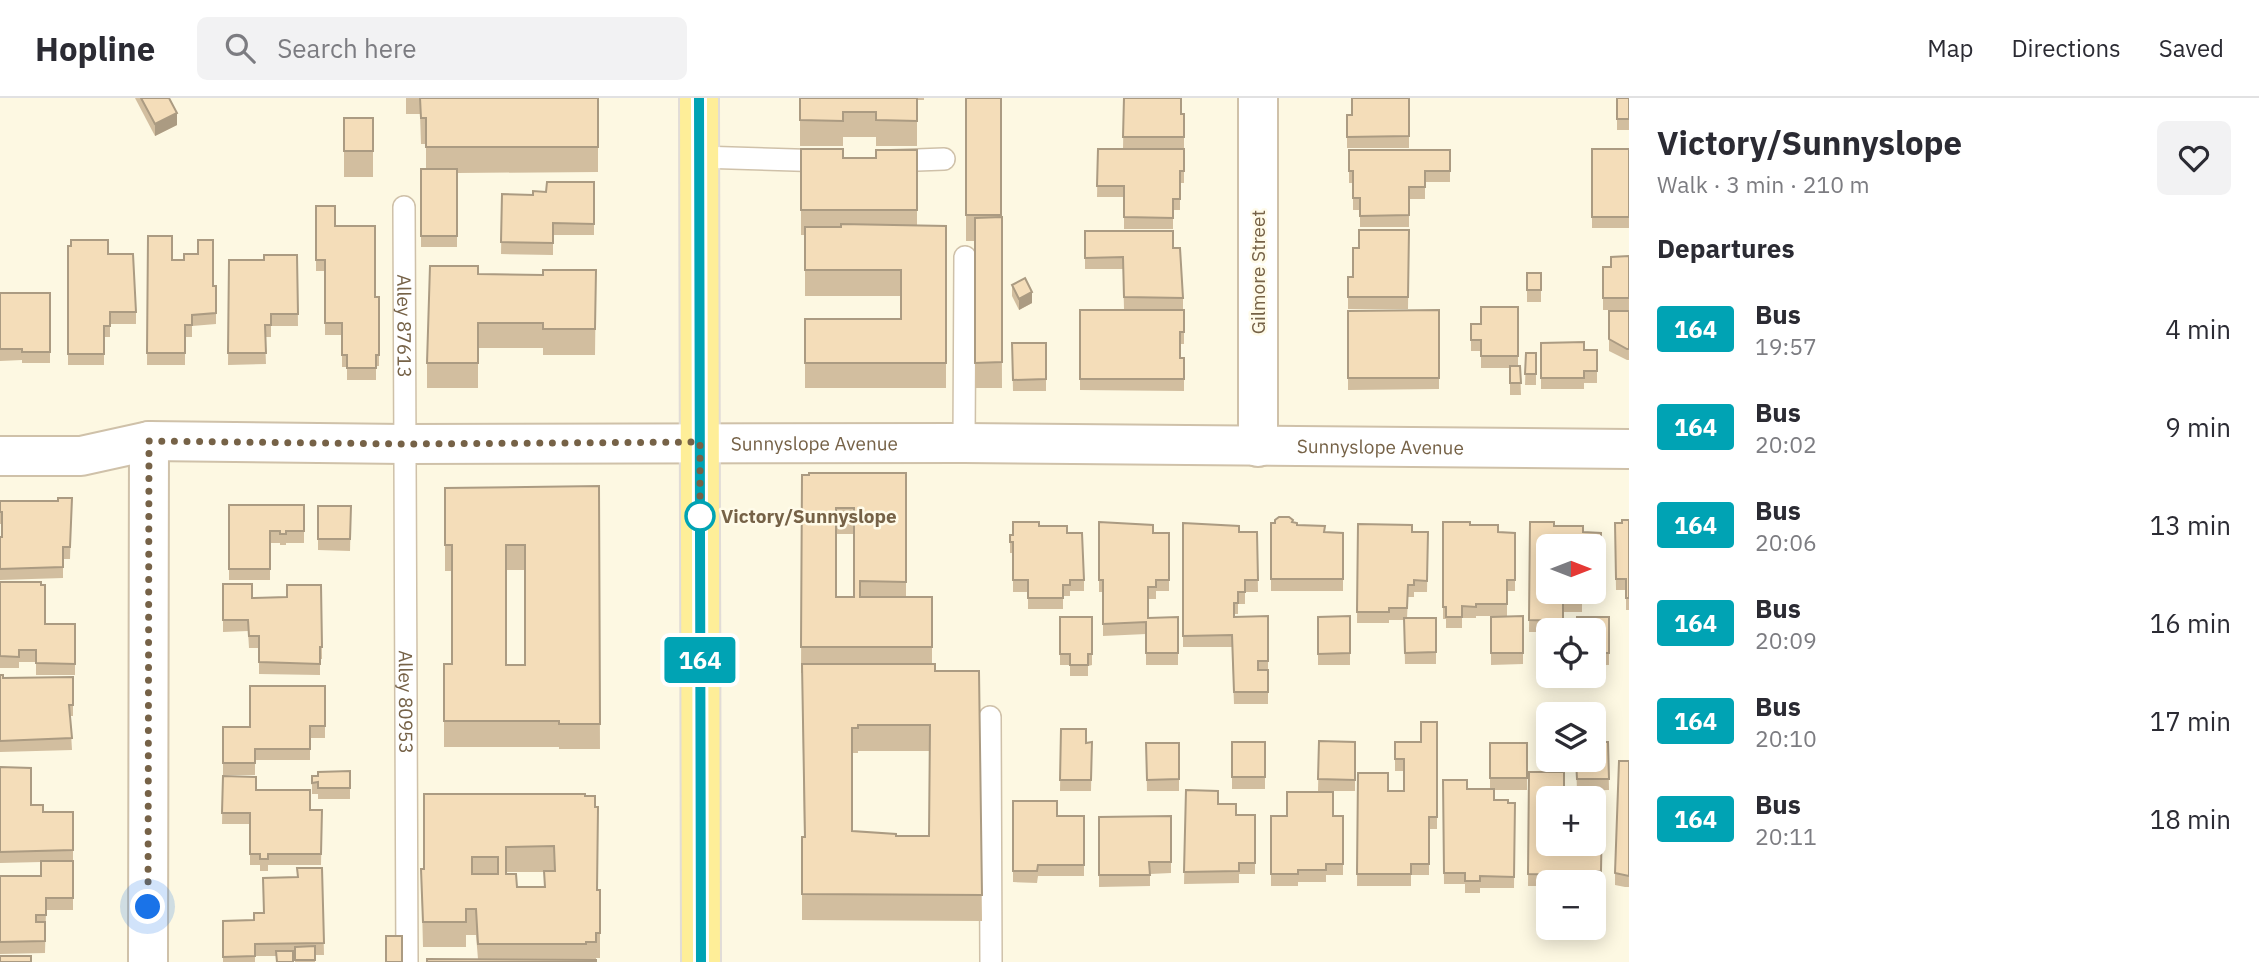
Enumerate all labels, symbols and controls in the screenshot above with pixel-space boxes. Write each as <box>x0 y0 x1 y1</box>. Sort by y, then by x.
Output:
search box <box>197 17 687 80</box>
text: Hopline <box>35 27 155 70</box>
icon: search <box>221 29 259 67</box>
text: Search here <box>277 31 417 65</box>
text: Map <box>1927 32 1973 64</box>
text: Directions <box>2011 32 2121 64</box>
text: Saved <box>2159 32 2224 64</box>
text: Victory/Sunnyslope <box>1657 121 1962 164</box>
button: heart <box>2157 121 2231 195</box>
text: Walk · 3 min · 210 m <box>1657 169 1870 199</box>
street label: Gilmore Street <box>1246 210 1270 334</box>
text: Departures <box>1657 231 1795 265</box>
street label: Alley 87613 <box>392 274 417 378</box>
text: Bus <box>1755 297 1801 331</box>
text: 4 min <box>2165 312 2231 346</box>
text: 164 <box>1674 313 1717 345</box>
text: 19:57 <box>1755 331 1817 361</box>
text: Bus <box>1755 395 1801 429</box>
text: 9 min <box>2165 410 2231 444</box>
text: 164 <box>1674 411 1717 443</box>
text: 20:02 <box>1755 429 1817 459</box>
street label: Sunnyslope Avenue <box>731 431 898 455</box>
street label: Sunnyslope Avenue <box>1297 434 1464 460</box>
text: Bus <box>1755 493 1801 527</box>
marker: Victory/Sunnyslope <box>685 501 715 531</box>
place label: Victory/Sunnyslope <box>721 504 897 528</box>
text: 13 min <box>2150 508 2231 542</box>
text: 164 <box>1674 509 1717 541</box>
text: 20:06 <box>1755 527 1817 557</box>
north arrow <box>1536 534 1606 604</box>
map controls <box>1536 534 1606 940</box>
text: Bus <box>1755 591 1801 625</box>
text: 16 min <box>2150 606 2231 640</box>
text: 164 <box>1674 607 1717 639</box>
button: locate <box>1536 618 1606 688</box>
text: 20:09 <box>1755 625 1817 655</box>
line badge: 164 <box>660 637 740 683</box>
text: 164 <box>678 644 722 676</box>
street label: Alley 80953 <box>394 650 418 754</box>
text: Bus <box>1755 689 1801 723</box>
button: layers <box>1536 702 1606 772</box>
text: 17 min <box>2150 704 2231 738</box>
text: 164 <box>1674 705 1717 737</box>
text: 20:10 <box>1755 723 1817 753</box>
button: + <box>1536 786 1606 856</box>
text: Bus <box>1755 787 1801 821</box>
text: 18 min <box>2150 802 2231 836</box>
text: 164 <box>1674 803 1717 835</box>
text: 20:11 <box>1755 821 1817 851</box>
button: − <box>1536 870 1606 940</box>
your location <box>130 889 165 924</box>

